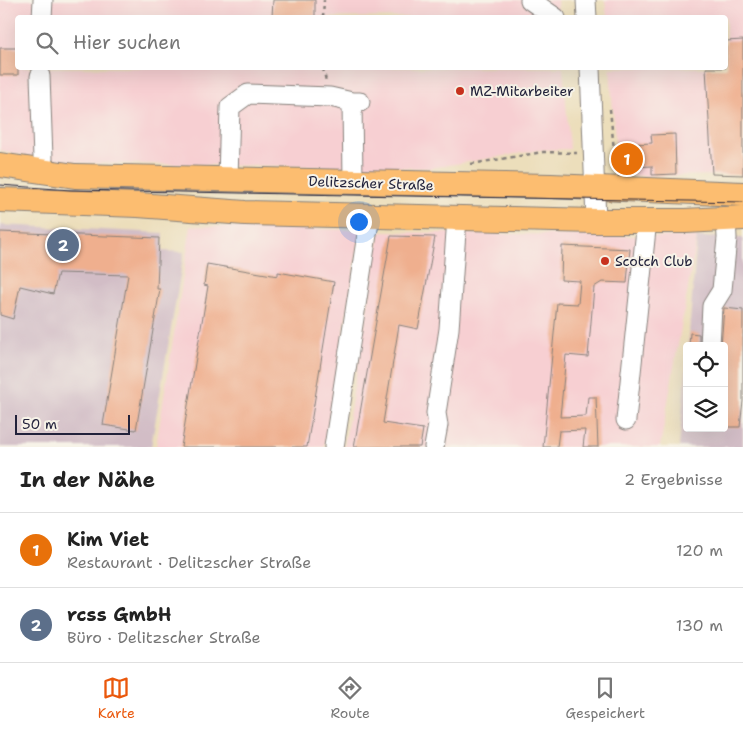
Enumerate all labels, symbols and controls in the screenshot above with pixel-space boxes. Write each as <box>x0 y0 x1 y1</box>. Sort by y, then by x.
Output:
search box <box>15 15 728 70</box>
icon: search <box>33 29 61 57</box>
text: Hier suchen <box>73 30 181 55</box>
place label: MZ-Mitarbeiter <box>470 82 574 100</box>
marker: MZ-Mitarbeiter <box>454 85 466 97</box>
pin: 1 <box>611 140 643 178</box>
street label: Delitzscher Straße <box>308 172 434 194</box>
your location <box>346 209 372 235</box>
pin: 2 <box>47 226 79 264</box>
place label: Scotch Club <box>615 252 693 270</box>
marker: Scotch Club <box>599 255 611 267</box>
map controls <box>683 342 728 432</box>
button: locate <box>683 342 728 387</box>
button: layers <box>683 387 728 432</box>
scale bar <box>15 412 130 435</box>
text: 50 m <box>22 415 57 433</box>
text: In der Nähe <box>20 466 155 494</box>
text: 2 Ergebnisse <box>624 469 723 490</box>
text: Kim Viet <box>67 527 149 552</box>
text: 1 <box>32 540 40 561</box>
text: 120 m <box>676 540 723 561</box>
text: Restaurant · Delitzscher Straße <box>67 552 311 573</box>
text: rcss GmbH <box>67 602 172 627</box>
text: 2 <box>30 615 42 636</box>
text: 130 m <box>676 615 723 636</box>
text: Büro · Delitzscher Straße <box>67 627 261 648</box>
tab: Karte <box>98 674 135 722</box>
tab: Route <box>330 674 370 722</box>
tab: Gespeichert <box>565 674 645 722</box>

